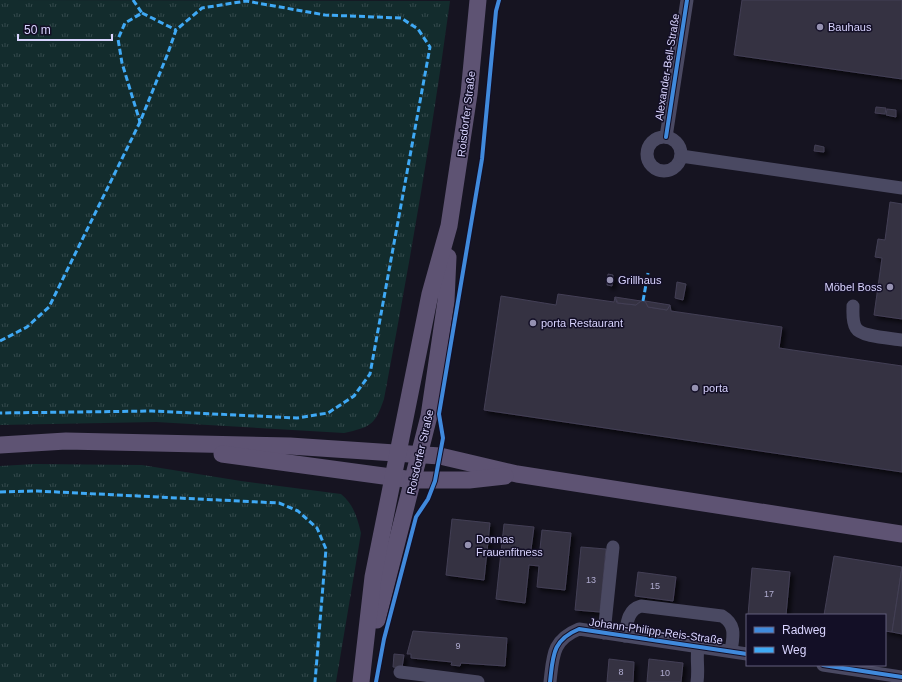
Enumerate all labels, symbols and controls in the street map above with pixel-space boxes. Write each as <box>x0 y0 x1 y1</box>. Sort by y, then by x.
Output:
street label: Alexander-Bell-Straße <box>653 13 681 121</box>
scale bar <box>18 16 112 42</box>
place label: Bauhaus <box>828 21 872 33</box>
marker: Bauhaus <box>815 22 825 32</box>
text: 50 m <box>24 23 51 37</box>
street label: Roisdorfer Straße <box>455 70 477 158</box>
place label: Grillhaus <box>618 274 662 286</box>
marker: Grillhaus <box>605 275 615 285</box>
place label: Möbel Boss <box>825 281 882 293</box>
marker: Möbel Boss <box>885 282 895 292</box>
place label: porta Restaurant <box>541 317 623 329</box>
marker: porta Restaurant <box>528 318 538 328</box>
place label: porta <box>703 382 729 394</box>
marker: porta <box>690 383 700 393</box>
street label: Roisdorfer Straße <box>404 408 436 496</box>
place label: Donnas Frauenfitness <box>476 533 543 558</box>
marker: Donnas Frauenfitness <box>463 540 473 550</box>
house number: 13 <box>586 575 596 585</box>
house number: 15 <box>650 581 660 591</box>
house number: 17 <box>764 589 774 599</box>
legend <box>746 614 886 666</box>
street label: Johann-Philipp-Reis-Straße <box>588 616 724 646</box>
text: Radweg <box>782 623 826 637</box>
house number: 9 <box>455 641 461 651</box>
text: Weg <box>782 643 806 657</box>
house number: 8 <box>618 667 624 677</box>
house number: 10 <box>660 668 670 678</box>

